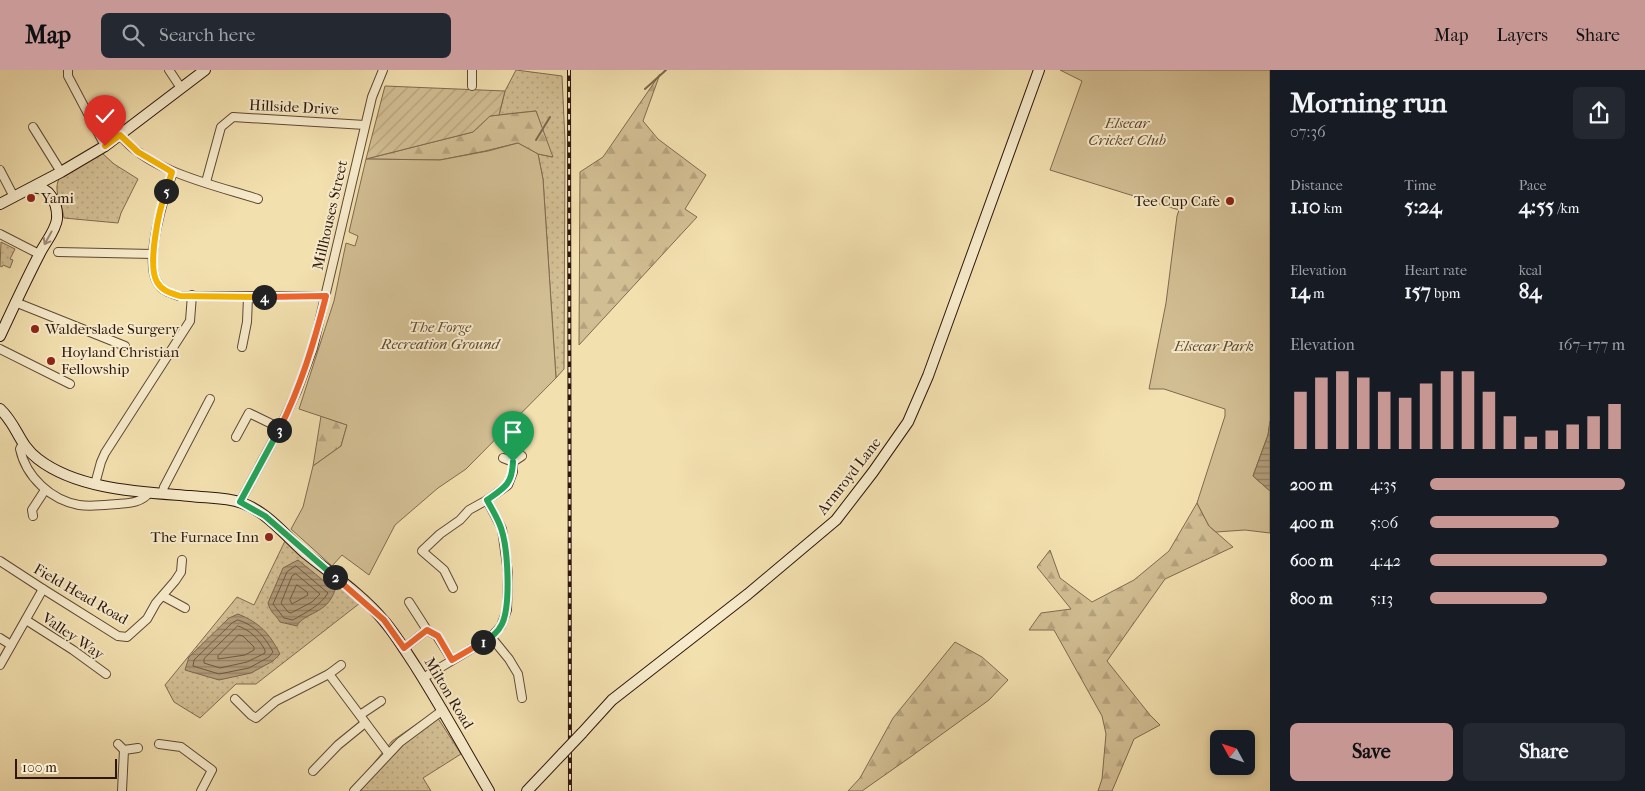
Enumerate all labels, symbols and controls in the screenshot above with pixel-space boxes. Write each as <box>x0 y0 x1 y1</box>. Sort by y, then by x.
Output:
search box <box>101 13 451 58</box>
text: Map <box>25 21 71 49</box>
icon: search <box>119 21 147 49</box>
text: Search here <box>159 24 255 46</box>
text: Map <box>1434 25 1468 46</box>
text: Layers <box>1496 25 1548 46</box>
text: Share <box>1576 25 1620 46</box>
text: Morning run <box>1290 86 1447 119</box>
button: share <box>1573 87 1625 139</box>
pin <box>84 95 126 146</box>
street label: Hillside Drive <box>249 96 340 118</box>
icon: check <box>91 102 119 130</box>
park label: Elsecar Cricket Club <box>1088 114 1166 149</box>
text: 07:36 <box>1290 122 1326 141</box>
street label: Millhouses Street <box>309 158 352 272</box>
text: Distance <box>1290 177 1343 194</box>
text: Time <box>1404 177 1436 194</box>
text: Pace <box>1519 177 1547 194</box>
pin: 5 <box>154 178 178 204</box>
text: 5 <box>163 183 170 200</box>
place label: Yami <box>40 189 74 207</box>
marker: Yami <box>25 192 37 204</box>
place label: Tee Cup Cafe <box>1134 192 1221 210</box>
text: 1.10 <box>1290 194 1321 218</box>
text: 5:24 <box>1404 194 1442 218</box>
text: 4:55 <box>1519 194 1554 218</box>
marker: Tee Cup Cafe <box>1224 195 1236 207</box>
text: km <box>1321 200 1342 217</box>
text: /km <box>1554 200 1579 217</box>
one-way arrow <box>43 230 53 245</box>
text: Elevation <box>1290 262 1347 279</box>
text: Heart rate <box>1404 262 1467 279</box>
text: kcal <box>1519 262 1542 279</box>
text: 14 <box>1290 279 1310 303</box>
text: 157 <box>1404 279 1431 303</box>
text: 84 <box>1519 279 1542 303</box>
pin: 4 <box>252 284 276 310</box>
text: m <box>1310 285 1325 302</box>
text: bpm <box>1431 285 1460 302</box>
text: 4 <box>260 289 269 306</box>
park label: The Forge Recreation Ground <box>380 318 502 353</box>
place label: Walderslade Surgery <box>44 320 180 338</box>
marker: Walderslade Surgery <box>29 323 41 335</box>
text: Elevation <box>1290 335 1355 354</box>
text: 167–177 m <box>1558 335 1625 354</box>
park label: Elsecar Park <box>1173 337 1254 355</box>
place label: Hoyland Christian Fellowship <box>61 343 179 378</box>
marker: Hoyland Christian Fellowship <box>45 355 57 367</box>
pin <box>492 411 534 462</box>
pin: 3 <box>266 418 292 442</box>
icon: arrive <box>499 418 527 446</box>
text: 3 <box>277 422 282 439</box>
street label: Armroyd Lane <box>813 433 885 519</box>
text: 200 m <box>1290 475 1333 494</box>
text: 4:35 <box>1370 475 1397 494</box>
text: 400 m <box>1290 513 1334 532</box>
text: 5:06 <box>1370 513 1398 532</box>
place label: The Furnace Inn <box>151 528 259 546</box>
marker: The Furnace Inn <box>263 531 275 543</box>
text: 600 m <box>1290 551 1333 570</box>
text: 4:42 <box>1370 551 1401 570</box>
street label: Field Head Road <box>31 560 132 629</box>
pin: 2 <box>322 564 348 590</box>
text: 2 <box>332 569 339 586</box>
text: 800 m <box>1290 589 1332 608</box>
text: 5:13 <box>1370 589 1393 608</box>
street label: Valley Way <box>38 608 108 664</box>
pin: 1 <box>470 630 496 654</box>
text: 1 <box>481 634 486 651</box>
street label: Milton Road <box>421 654 478 733</box>
button: Save <box>1290 723 1453 781</box>
button: Share <box>1463 723 1625 781</box>
north arrow <box>1210 730 1255 775</box>
map controls <box>1210 730 1255 775</box>
scale bar <box>15 756 118 779</box>
text: 100 m <box>22 759 57 776</box>

